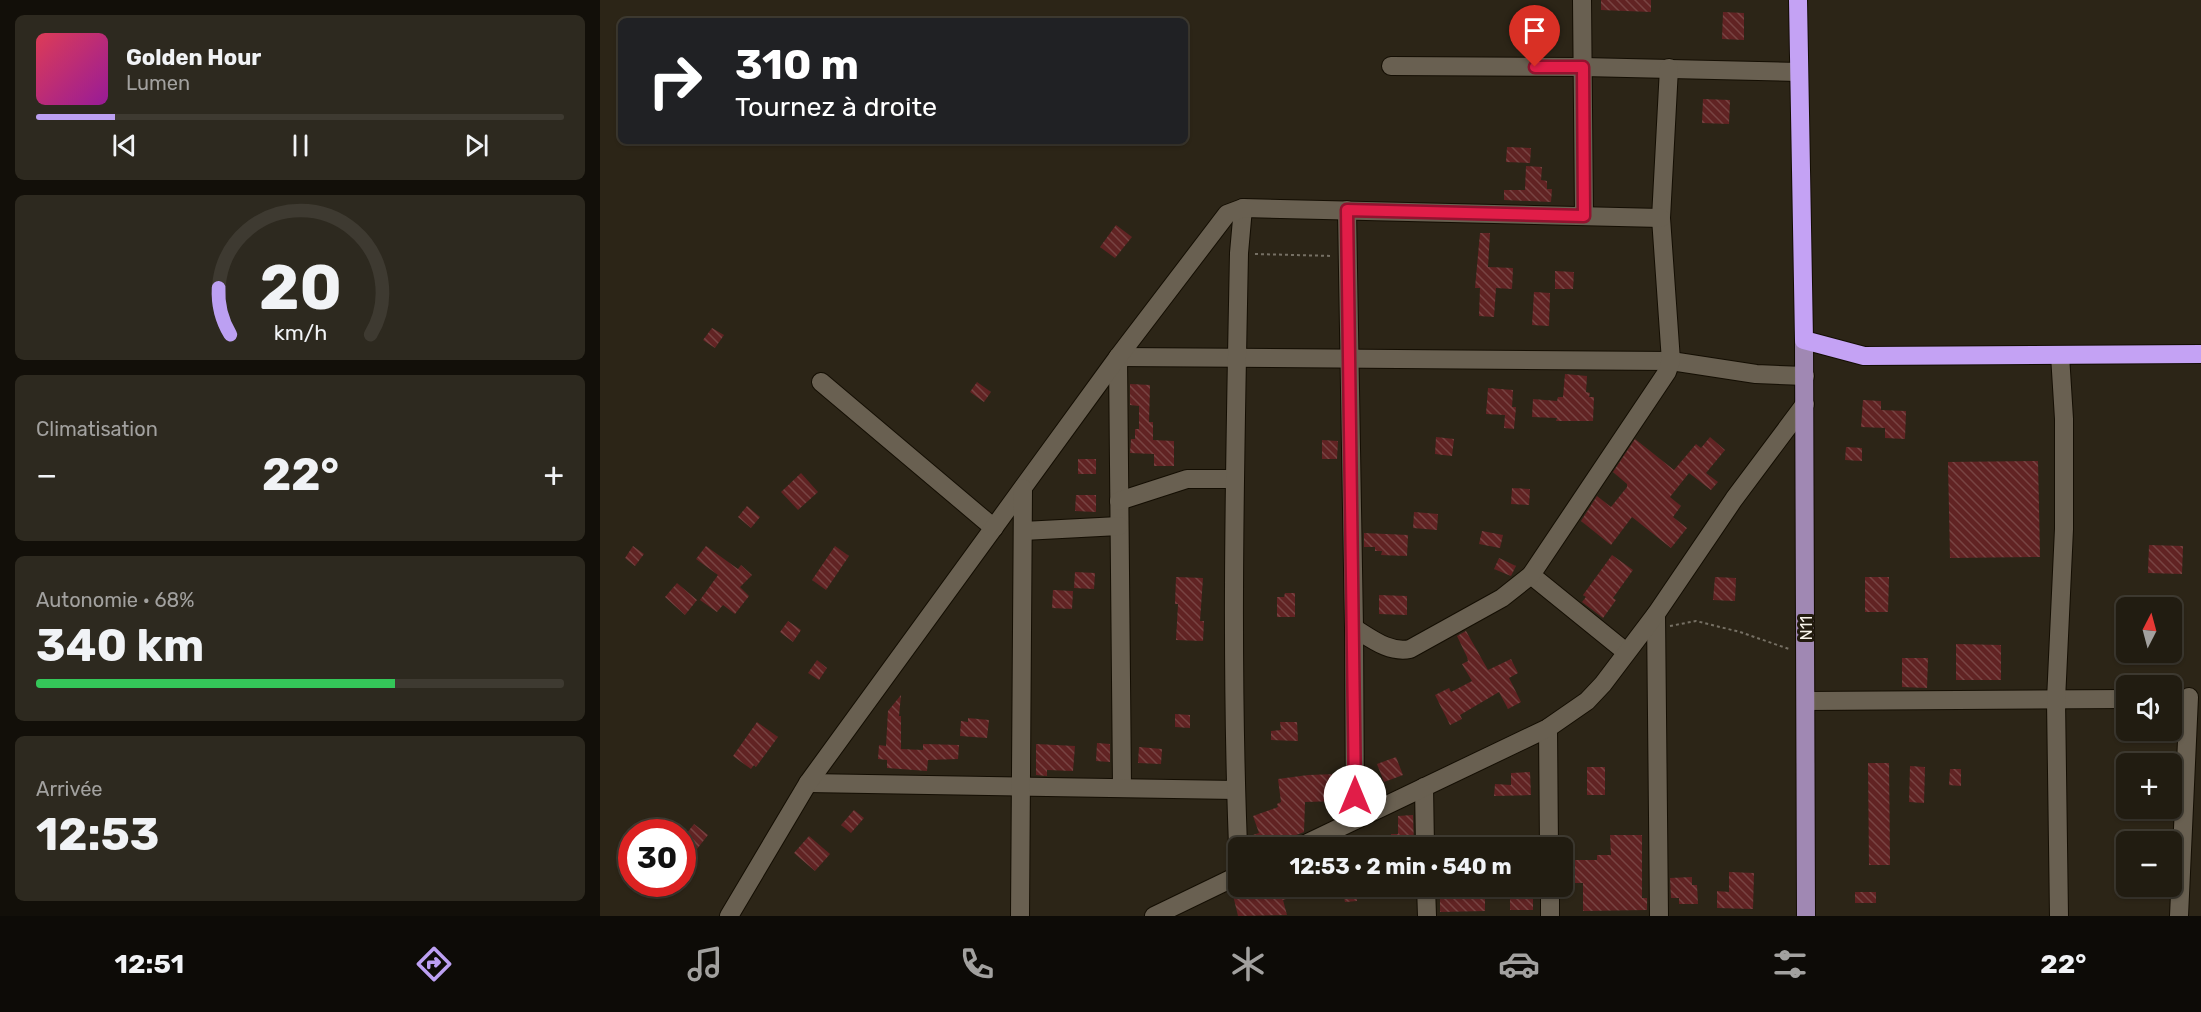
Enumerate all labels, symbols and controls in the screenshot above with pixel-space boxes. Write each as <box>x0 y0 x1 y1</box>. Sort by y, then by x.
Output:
pin <box>1509 5 1560 67</box>
icon: arrive <box>1518 14 1551 47</box>
text: 310 m <box>735 40 859 90</box>
icon: right <box>636 42 714 120</box>
text: Golden Hour <box>126 44 261 71</box>
text: Lumen <box>126 71 190 95</box>
text: Tournez à droite <box>735 91 937 123</box>
icon: previous <box>108 129 141 162</box>
icon: pause <box>284 129 317 162</box>
icon: next <box>460 129 493 162</box>
text: 20 <box>259 251 341 325</box>
text: km/h <box>273 320 327 345</box>
text: Climatisation <box>36 417 158 441</box>
text: 22° <box>262 448 339 501</box>
text: − <box>36 455 57 494</box>
text: + <box>543 455 564 494</box>
text: Autonomie · 68% <box>36 588 194 612</box>
north arrow <box>2116 597 2182 663</box>
map controls <box>2116 597 2182 897</box>
street label: N11 <box>1797 616 1816 640</box>
text: 340 km <box>36 619 204 672</box>
button: sound <box>2116 675 2182 741</box>
button: + <box>2116 753 2182 819</box>
position arrow <box>1323 764 1387 828</box>
text: Arrivée <box>36 777 103 801</box>
text: 12:53 <box>36 808 159 861</box>
speed limit sign: 30 <box>618 819 696 897</box>
button: − <box>2116 831 2182 897</box>
text: 12:53 · 2 min · 540 m <box>1289 853 1512 880</box>
icon: directions <box>413 943 455 985</box>
icon: music <box>684 943 726 985</box>
icon: phone <box>956 943 998 985</box>
icon: climate <box>1227 943 1269 985</box>
icon: car <box>1498 943 1540 985</box>
icon: filters <box>1769 943 1811 985</box>
text: 12:51 <box>115 948 184 980</box>
text: 22° <box>2040 948 2086 980</box>

